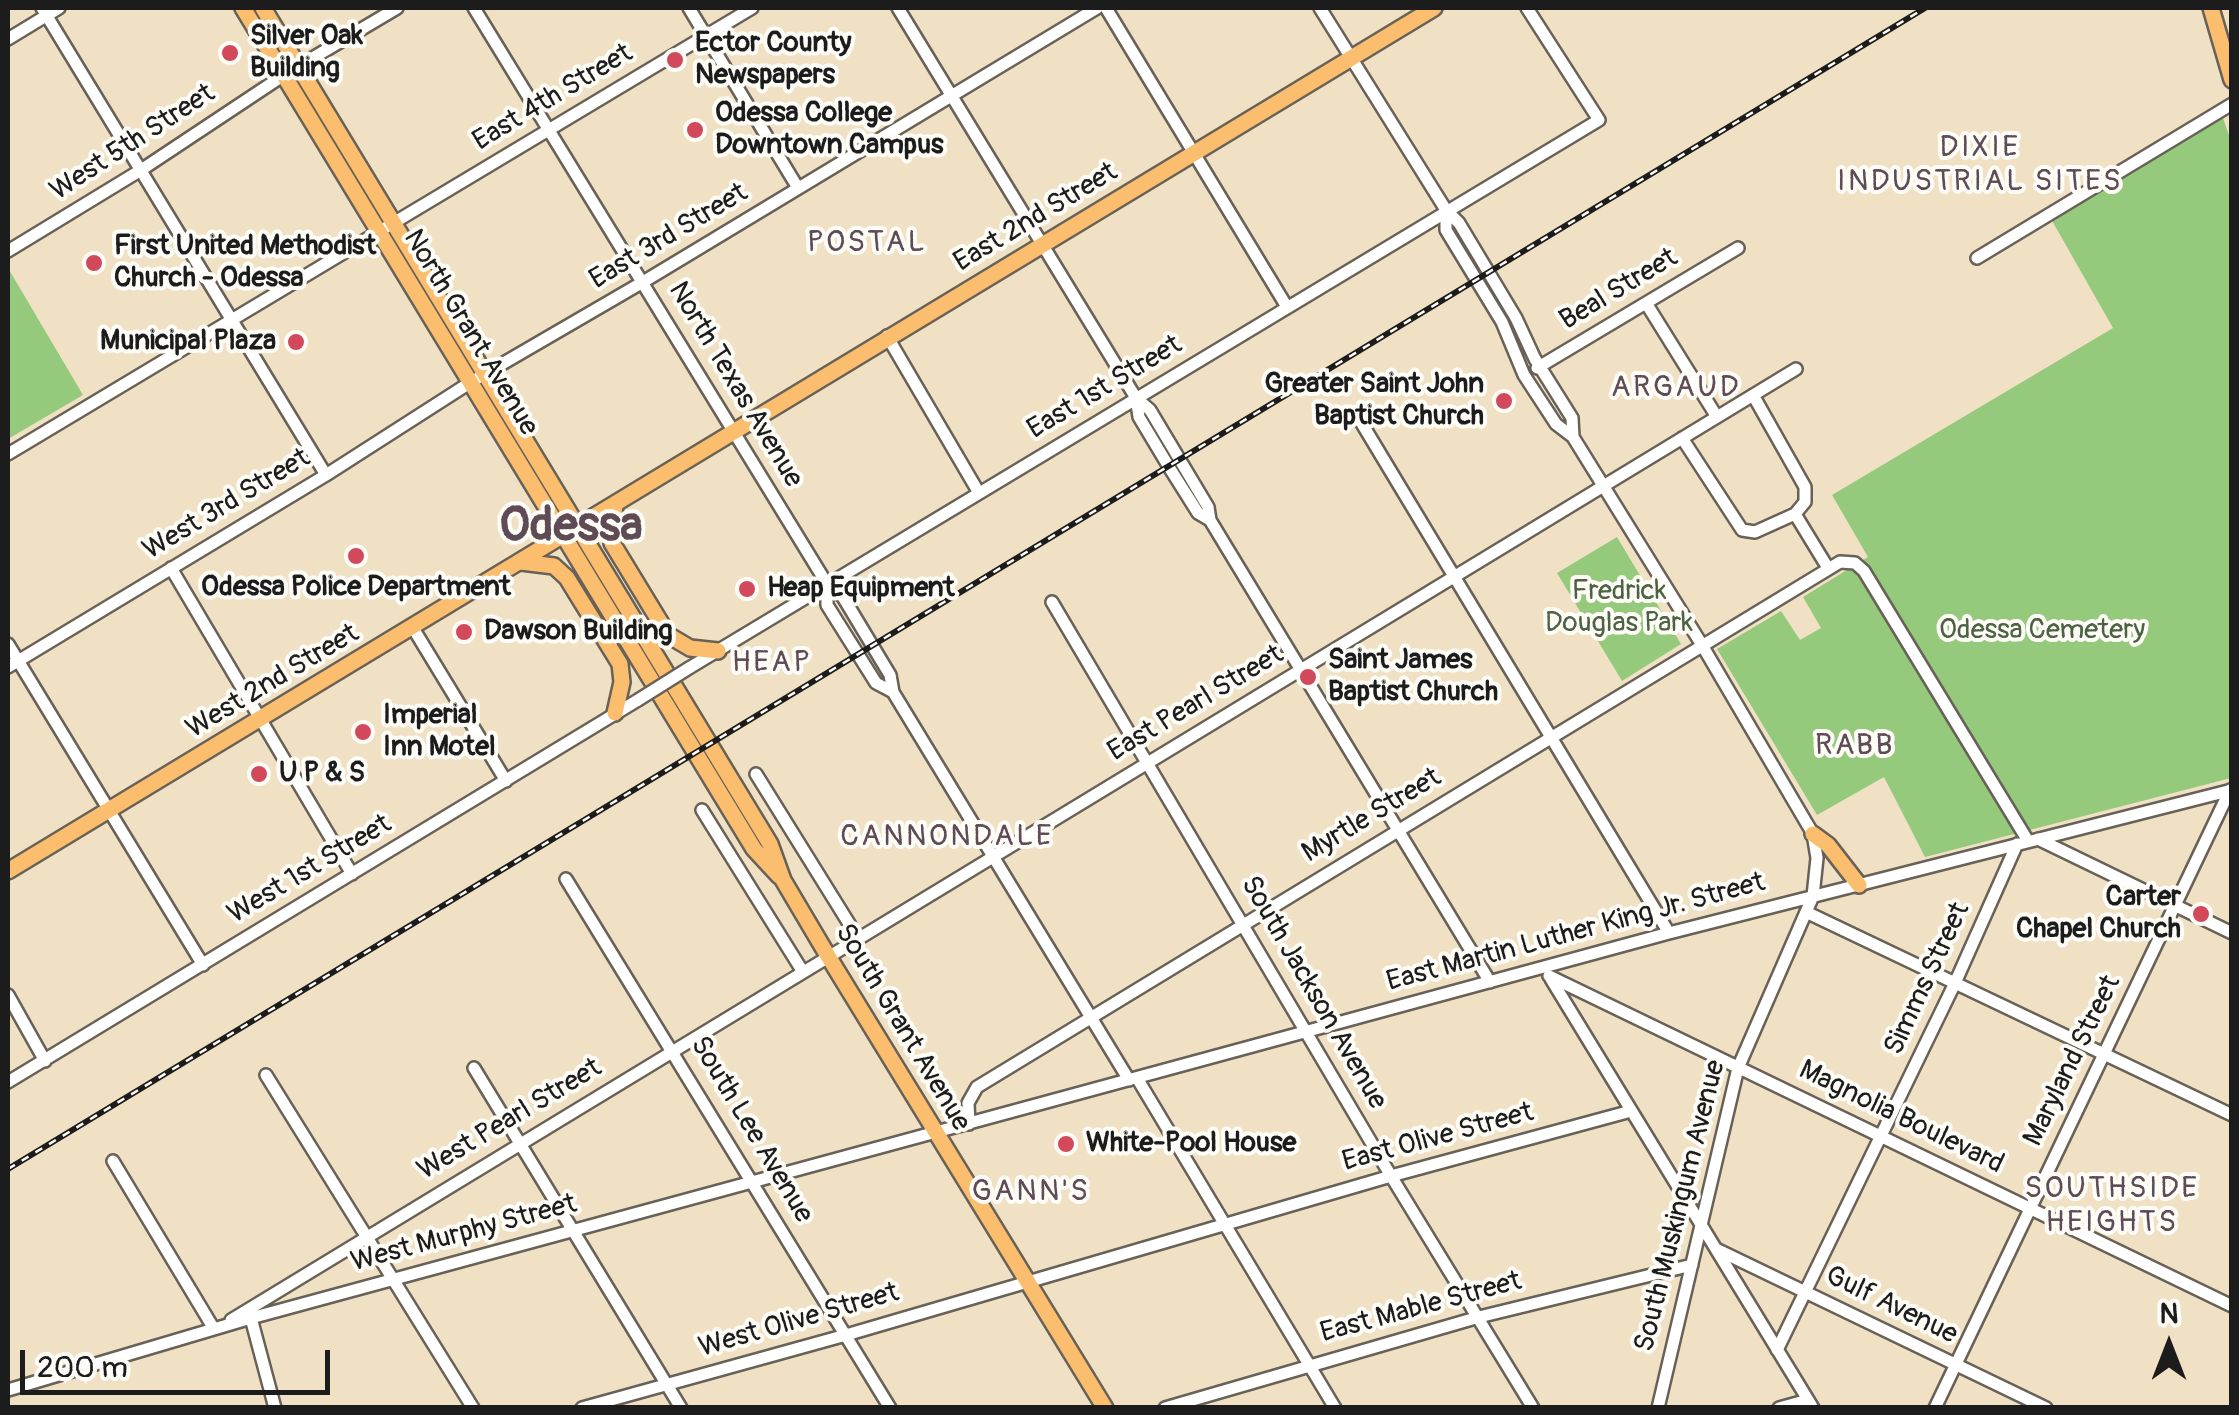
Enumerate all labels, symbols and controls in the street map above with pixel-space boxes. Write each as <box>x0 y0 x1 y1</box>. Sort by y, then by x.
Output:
place label: Silver Oak Building <box>250 20 363 86</box>
place label: Ector County Newspapers <box>695 27 851 93</box>
street label: East 4th Street <box>467 37 639 159</box>
marker: Silver Oak Building <box>219 42 241 64</box>
marker: Ector County Newspapers <box>664 49 686 71</box>
street label: West 5th Street <box>45 77 221 209</box>
place label: Odessa College Downtown Campus <box>715 97 944 163</box>
marker: Odessa College Downtown Campus <box>684 119 706 141</box>
district label: DIXIE INDUSTRIAL SITES <box>1837 130 2123 200</box>
street label: East 2nd Street <box>948 156 1124 280</box>
street label: East 3rd Street <box>584 177 754 297</box>
street label: North Grant Avenue <box>395 224 545 442</box>
district label: POSTAL <box>807 225 927 261</box>
place label: First United Methodist Church - Odessa <box>114 230 376 296</box>
street label: Beal Street <box>1554 242 1684 338</box>
marker: First United Methodist Church - Odessa <box>83 252 105 274</box>
street label: North Texas Avenue <box>660 276 810 494</box>
place label: Municipal Plaza <box>100 325 276 359</box>
street label: East 1st Street <box>1022 329 1188 447</box>
marker: Municipal Plaza <box>285 331 307 353</box>
place label: Greater Saint John Baptist Church <box>1264 368 1484 434</box>
district label: ARGAUD <box>1611 370 1741 406</box>
marker: Greater Saint John Baptist Church <box>1493 390 1515 412</box>
street label: West 3rd Street <box>138 442 316 568</box>
district label: Odessa <box>499 499 643 557</box>
marker: Odessa Police Department <box>345 545 367 567</box>
place label: Odessa Police Department <box>201 571 511 605</box>
place label: Heap Equipment <box>767 572 955 606</box>
park label: Fredrick Douglas Park <box>1545 575 1693 641</box>
marker: Heap Equipment <box>736 578 758 600</box>
park label: Odessa Cemetery <box>1939 614 2145 648</box>
place label: Dawson Building <box>484 615 673 649</box>
street label: West 2nd Street <box>181 617 365 747</box>
marker: Dawson Building <box>453 621 475 643</box>
street label: East Pearl Street <box>1102 639 1290 769</box>
place label: Saint James Baptist Church <box>1328 644 1498 710</box>
district label: HEAP <box>732 645 812 681</box>
marker: Saint James Baptist Church <box>1297 666 1319 688</box>
place label: Imperial Inn Motel <box>383 699 496 765</box>
marker: Imperial Inn Motel <box>352 721 374 743</box>
district label: RABB <box>1815 728 1895 764</box>
place label: U P & S <box>279 757 365 791</box>
street label: Myrtle Street <box>1297 761 1447 871</box>
marker: U P & S <box>248 763 270 785</box>
street label: West 1st Street <box>222 808 398 932</box>
district label: CANNONDALE <box>840 819 1054 855</box>
street label: East Martin Luther King Jr. Street <box>1383 866 1769 1000</box>
street label: South Jackson Avenue <box>1233 870 1393 1116</box>
place label: Carter Chapel Church <box>2016 881 2181 947</box>
street label: Simms Street <box>1878 897 1978 1061</box>
marker: Carter Chapel Church <box>2190 903 2212 925</box>
street label: South Grant Avenue <box>827 918 977 1138</box>
street label: Maryland Street <box>2017 970 2129 1152</box>
street label: South Lee Avenue <box>682 1031 820 1229</box>
street label: West Pearl Street <box>412 1052 608 1188</box>
street label: Magnolia Boulevard <box>1793 1054 2009 1182</box>
street label: South Muskingum Avenue <box>1628 1057 1734 1355</box>
street label: East Olive Street <box>1339 1096 1537 1180</box>
place label: White-Pool House <box>1086 1127 1296 1161</box>
marker: White-Pool House <box>1055 1133 1077 1155</box>
district label: SOUTHSIDE HEIGHTS <box>2025 1171 2199 1242</box>
district label: GANN'S <box>972 1174 1090 1210</box>
street label: West Murphy Street <box>348 1188 580 1280</box>
street label: Gulf Avenue <box>1819 1260 1963 1352</box>
street label: East Mable Street <box>1317 1265 1525 1351</box>
street label: West Olive Street <box>695 1276 903 1366</box>
north arrow <box>2119 1295 2219 1395</box>
text: N <box>2160 1297 2178 1332</box>
scale bar <box>25 1330 335 1392</box>
text: 200 m <box>37 1349 128 1386</box>

